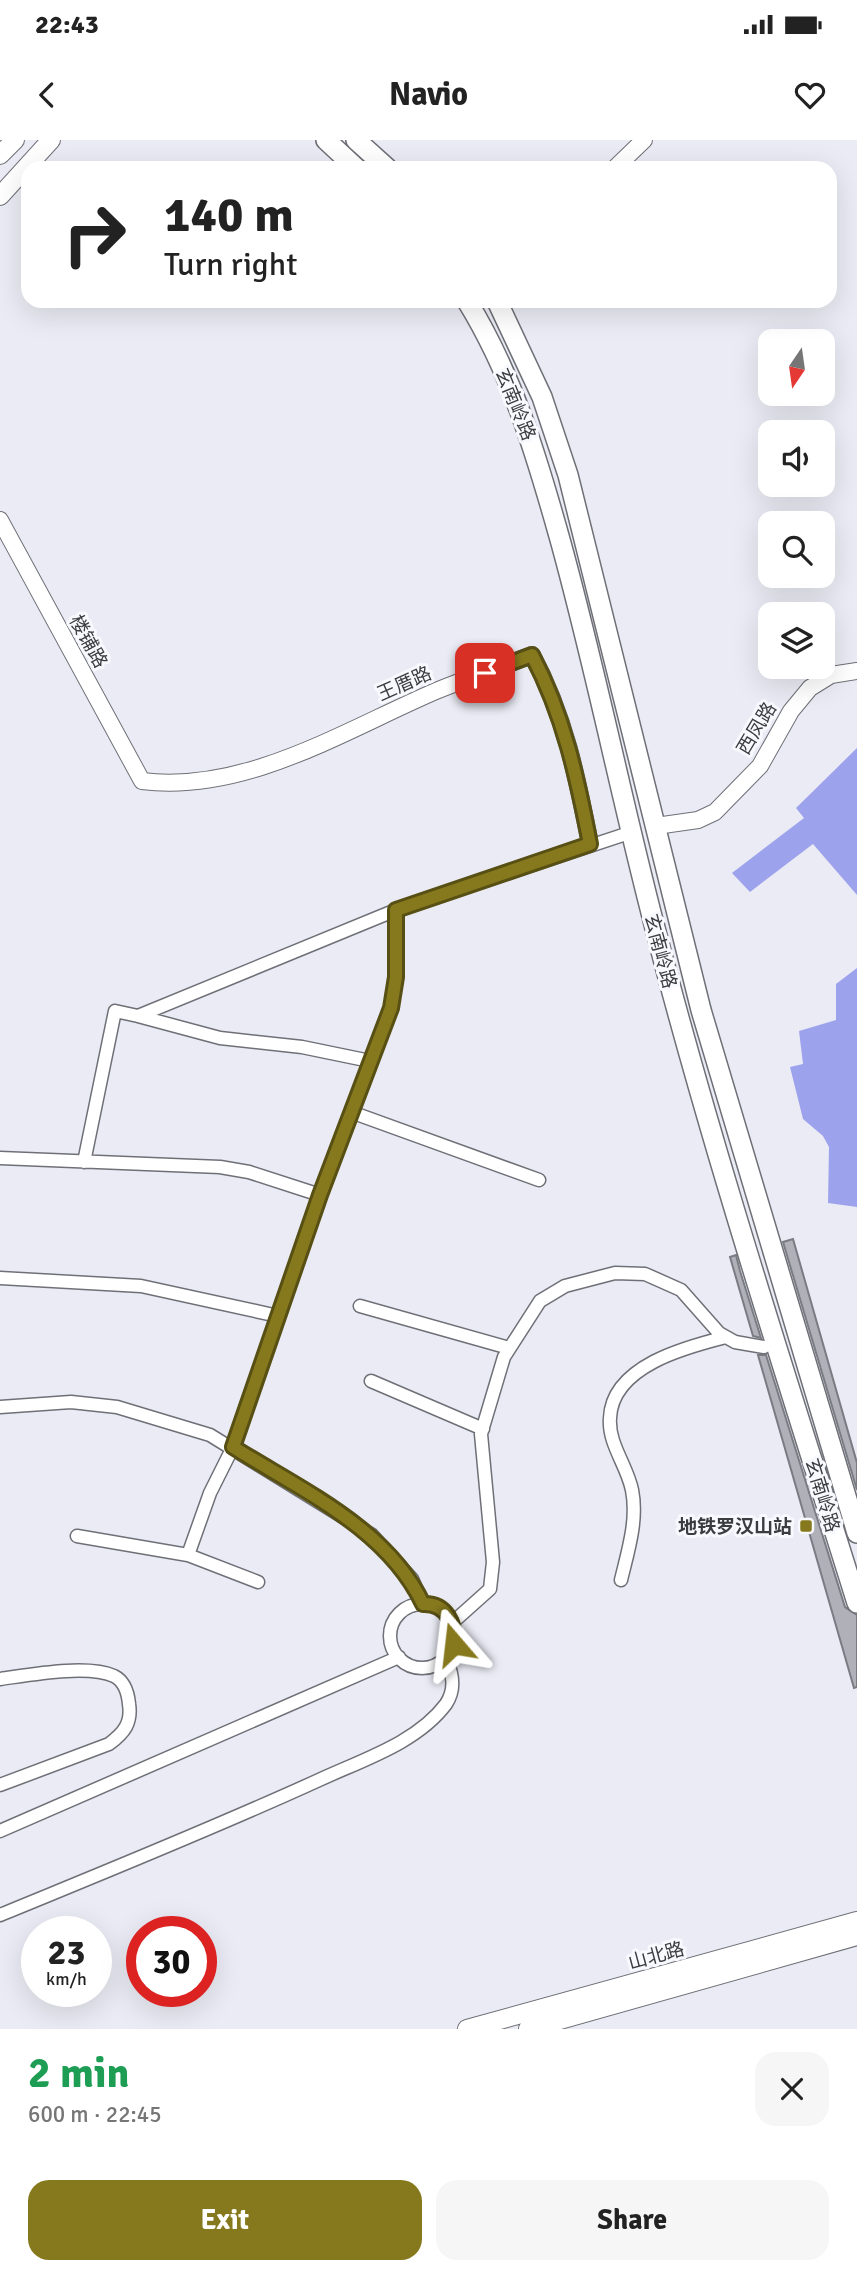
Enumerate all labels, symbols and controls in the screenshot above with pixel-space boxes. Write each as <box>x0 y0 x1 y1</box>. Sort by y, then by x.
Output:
text: 22:43 <box>35 9 99 41</box>
text: Navio <box>389 75 468 114</box>
icon: back <box>28 76 66 114</box>
icon: heart <box>791 76 829 114</box>
text: 140 m <box>164 185 294 245</box>
icon: right <box>49 189 140 280</box>
text: Turn right <box>164 245 297 284</box>
north arrow <box>758 329 835 406</box>
map controls <box>758 329 835 679</box>
street label: 玄南岭路 <box>490 365 540 444</box>
button: sound <box>758 420 835 497</box>
button: search <box>758 511 835 588</box>
button: layers <box>758 602 835 679</box>
street label: 楼铺路 <box>64 611 112 672</box>
pin <box>455 643 515 703</box>
icon: arrive <box>466 654 504 692</box>
street label: 王厝路 <box>373 661 435 706</box>
street label: 西凤路 <box>732 698 782 759</box>
street label: 玄南岭路 <box>639 911 681 991</box>
street label: 玄南岭路 <box>799 1455 845 1535</box>
place label: 地铁罗汉山站 <box>678 1515 792 1539</box>
marker: 地铁罗汉山站 <box>798 1518 814 1534</box>
position arrow <box>417 1607 491 1681</box>
speed limit sign: 30 <box>126 1916 217 2007</box>
text: 23 <box>48 1931 85 1974</box>
street label: 山北路 <box>626 1937 687 1975</box>
text: km/h <box>46 1968 87 1990</box>
text: 2 min <box>28 2048 129 2099</box>
button: close <box>755 2052 829 2126</box>
text: 600 m · 22:45 <box>28 2100 162 2129</box>
button: Exit <box>28 2180 422 2260</box>
button: Share <box>436 2180 829 2260</box>

